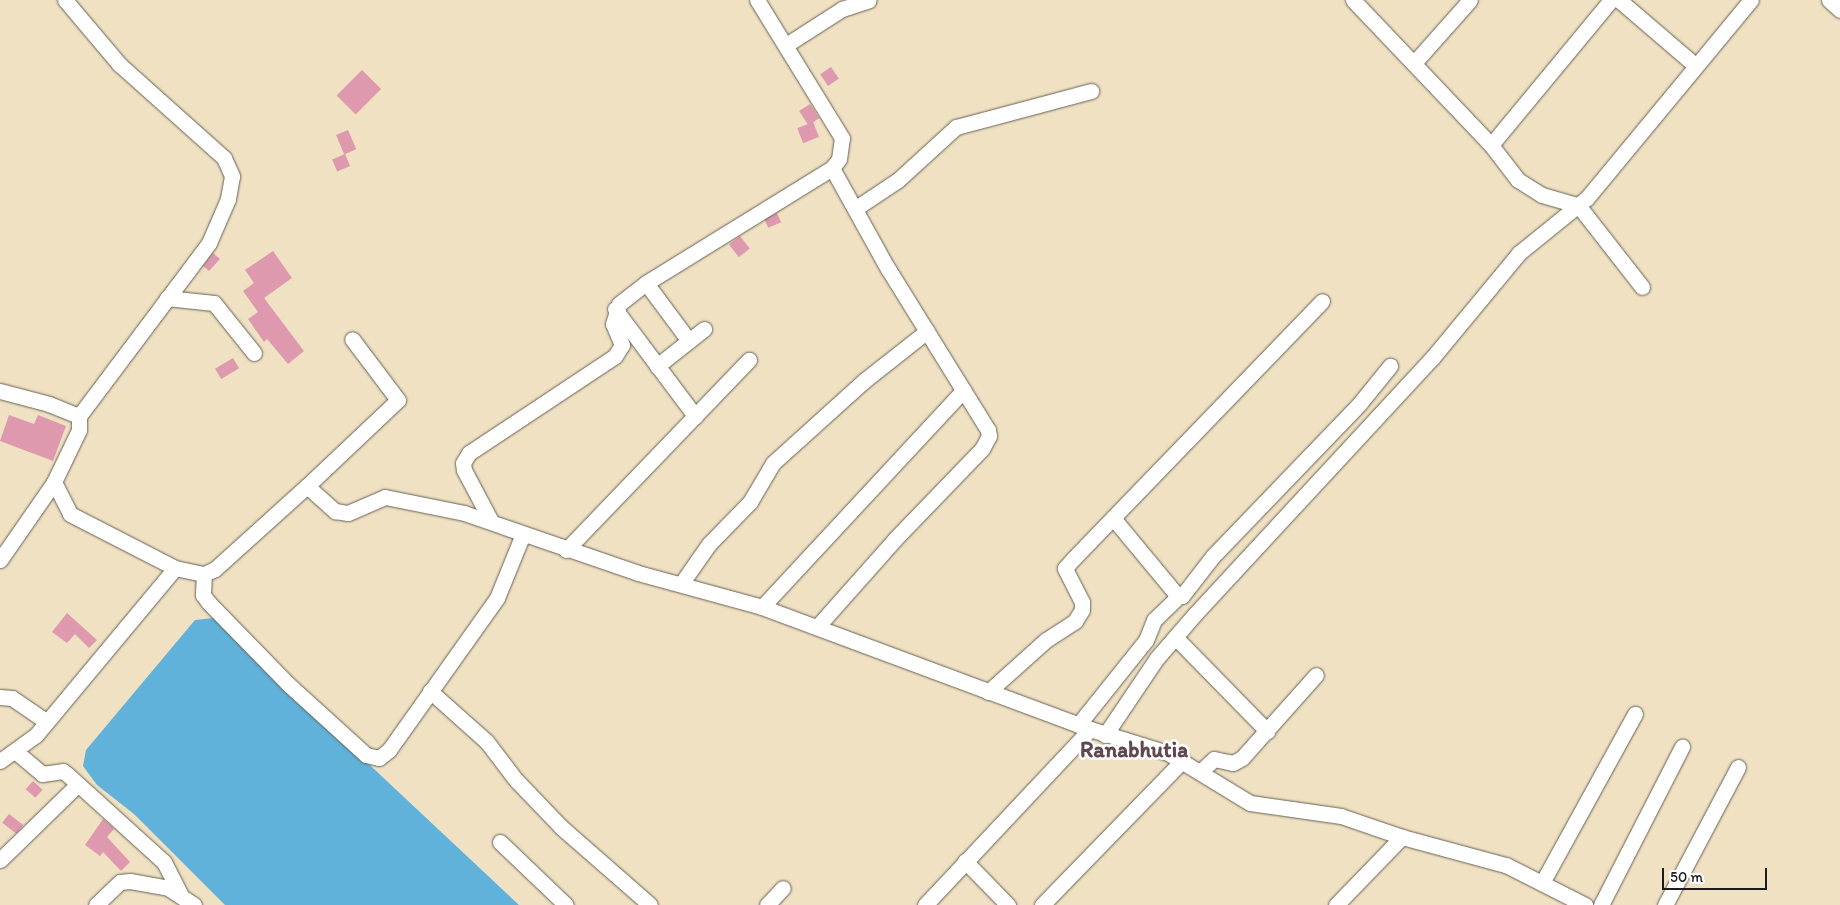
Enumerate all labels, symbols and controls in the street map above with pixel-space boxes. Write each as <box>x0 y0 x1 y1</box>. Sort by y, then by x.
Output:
district label: Ranabhutia <box>1080 737 1188 763</box>
scale bar <box>1665 858 1770 890</box>
text: 50 m <box>1670 868 1703 886</box>

